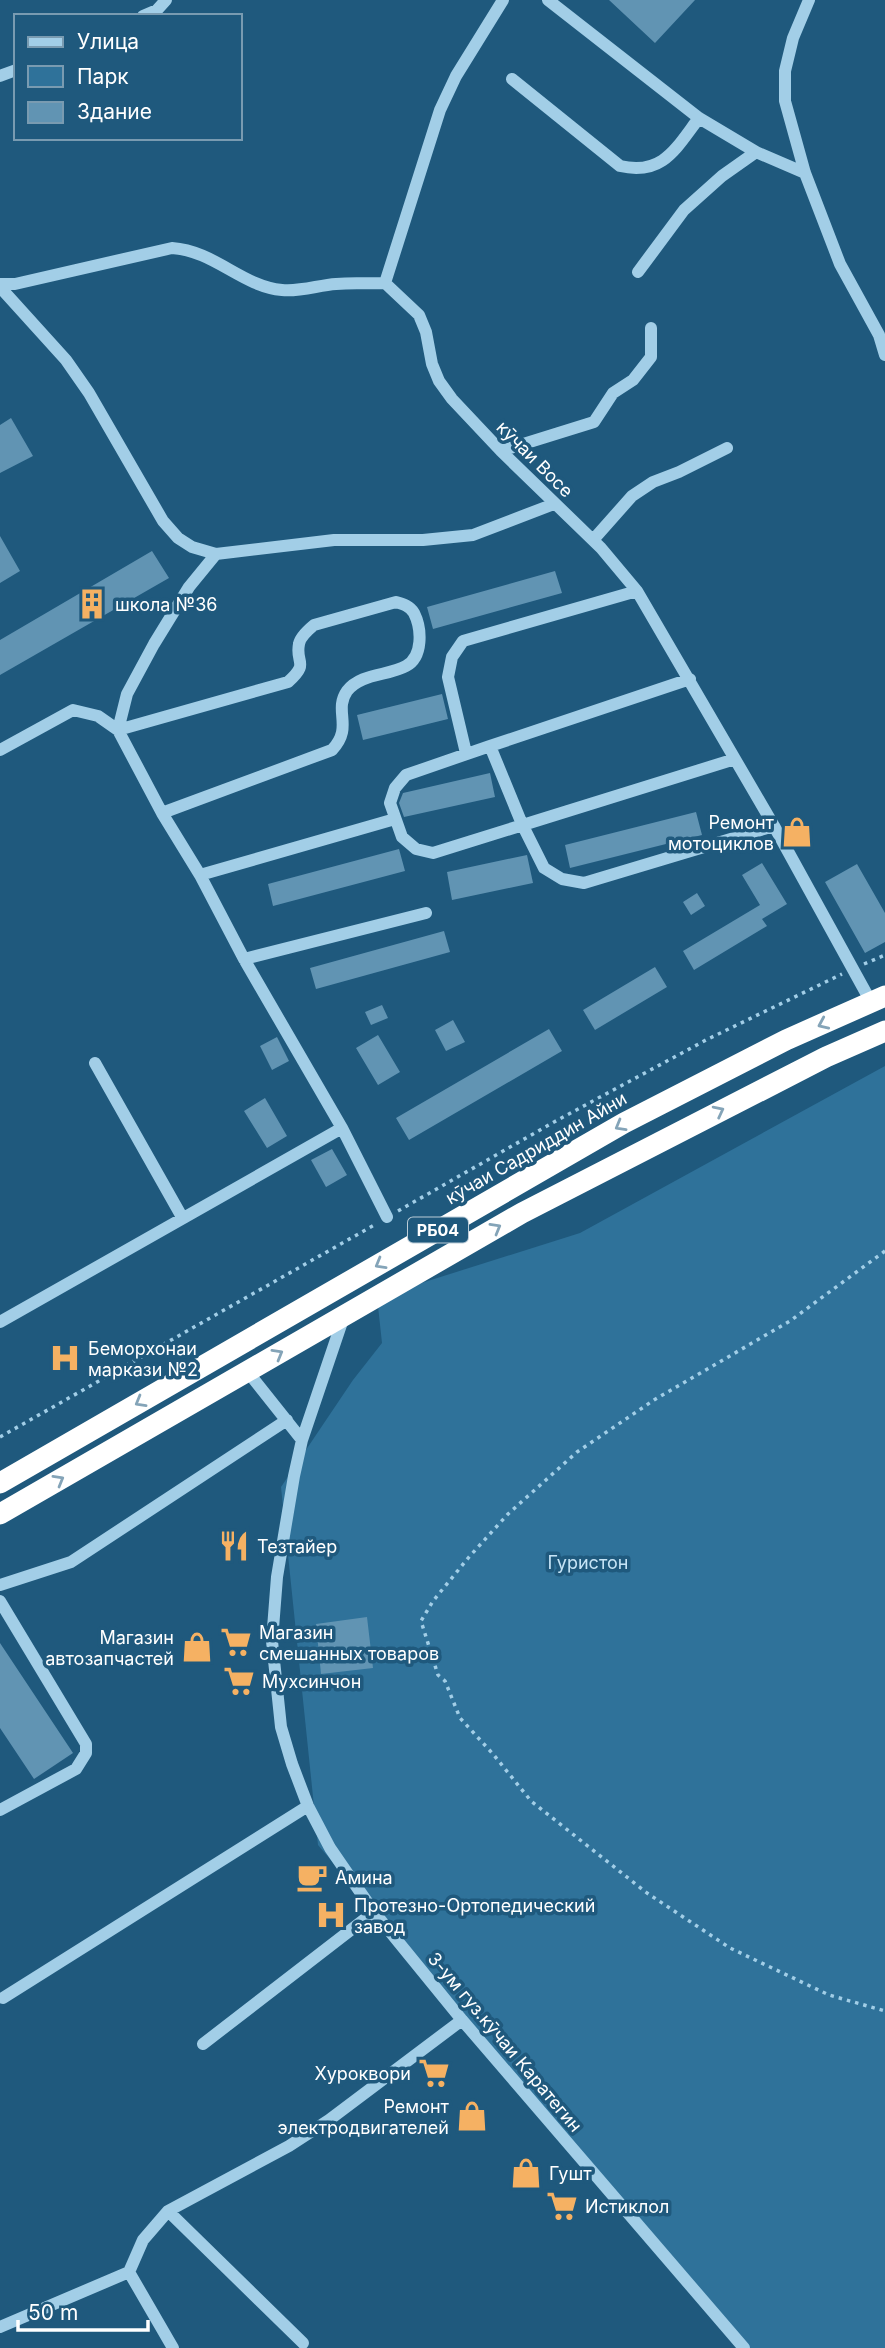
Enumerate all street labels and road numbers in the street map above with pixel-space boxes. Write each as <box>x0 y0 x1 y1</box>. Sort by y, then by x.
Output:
street label: кӯчаи Восе <box>492 416 578 502</box>
street label: кӯчаи Садриддин Айни <box>442 1088 630 1208</box>
road number: РБ04 <box>408 1218 468 1242</box>
street label: 3-ум гуз.кӯчаи Каратегин <box>424 1948 586 2136</box>

